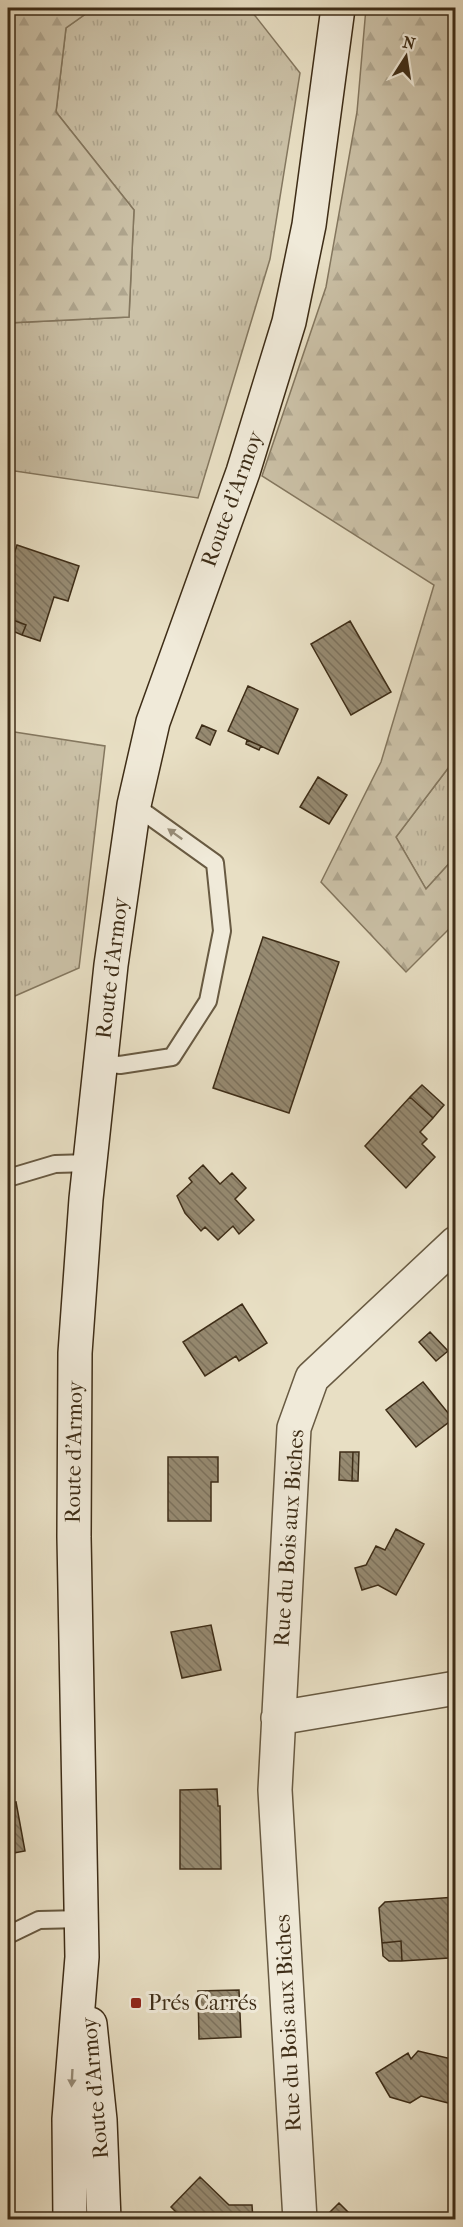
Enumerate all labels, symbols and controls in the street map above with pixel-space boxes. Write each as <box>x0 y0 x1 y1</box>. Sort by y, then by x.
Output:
north arrow <box>376 27 436 87</box>
text: N <box>401 32 418 54</box>
street label: Route d'Armoy <box>195 427 269 570</box>
one-way arrow <box>167 828 183 840</box>
street label: Route d'Armoy <box>90 895 134 1040</box>
street label: Route d'Armoy <box>60 1379 88 1523</box>
street label: Rue du Bois aux Biches <box>268 1429 310 1647</box>
street label: Rue du Bois aux Biches <box>269 1914 307 2132</box>
place label: Prés Carrés <box>148 1990 257 2016</box>
marker: Prés Carrés <box>129 1996 143 2010</box>
street label: Route d'Armoy <box>76 2015 114 2160</box>
one-way arrow <box>67 2069 76 2088</box>

